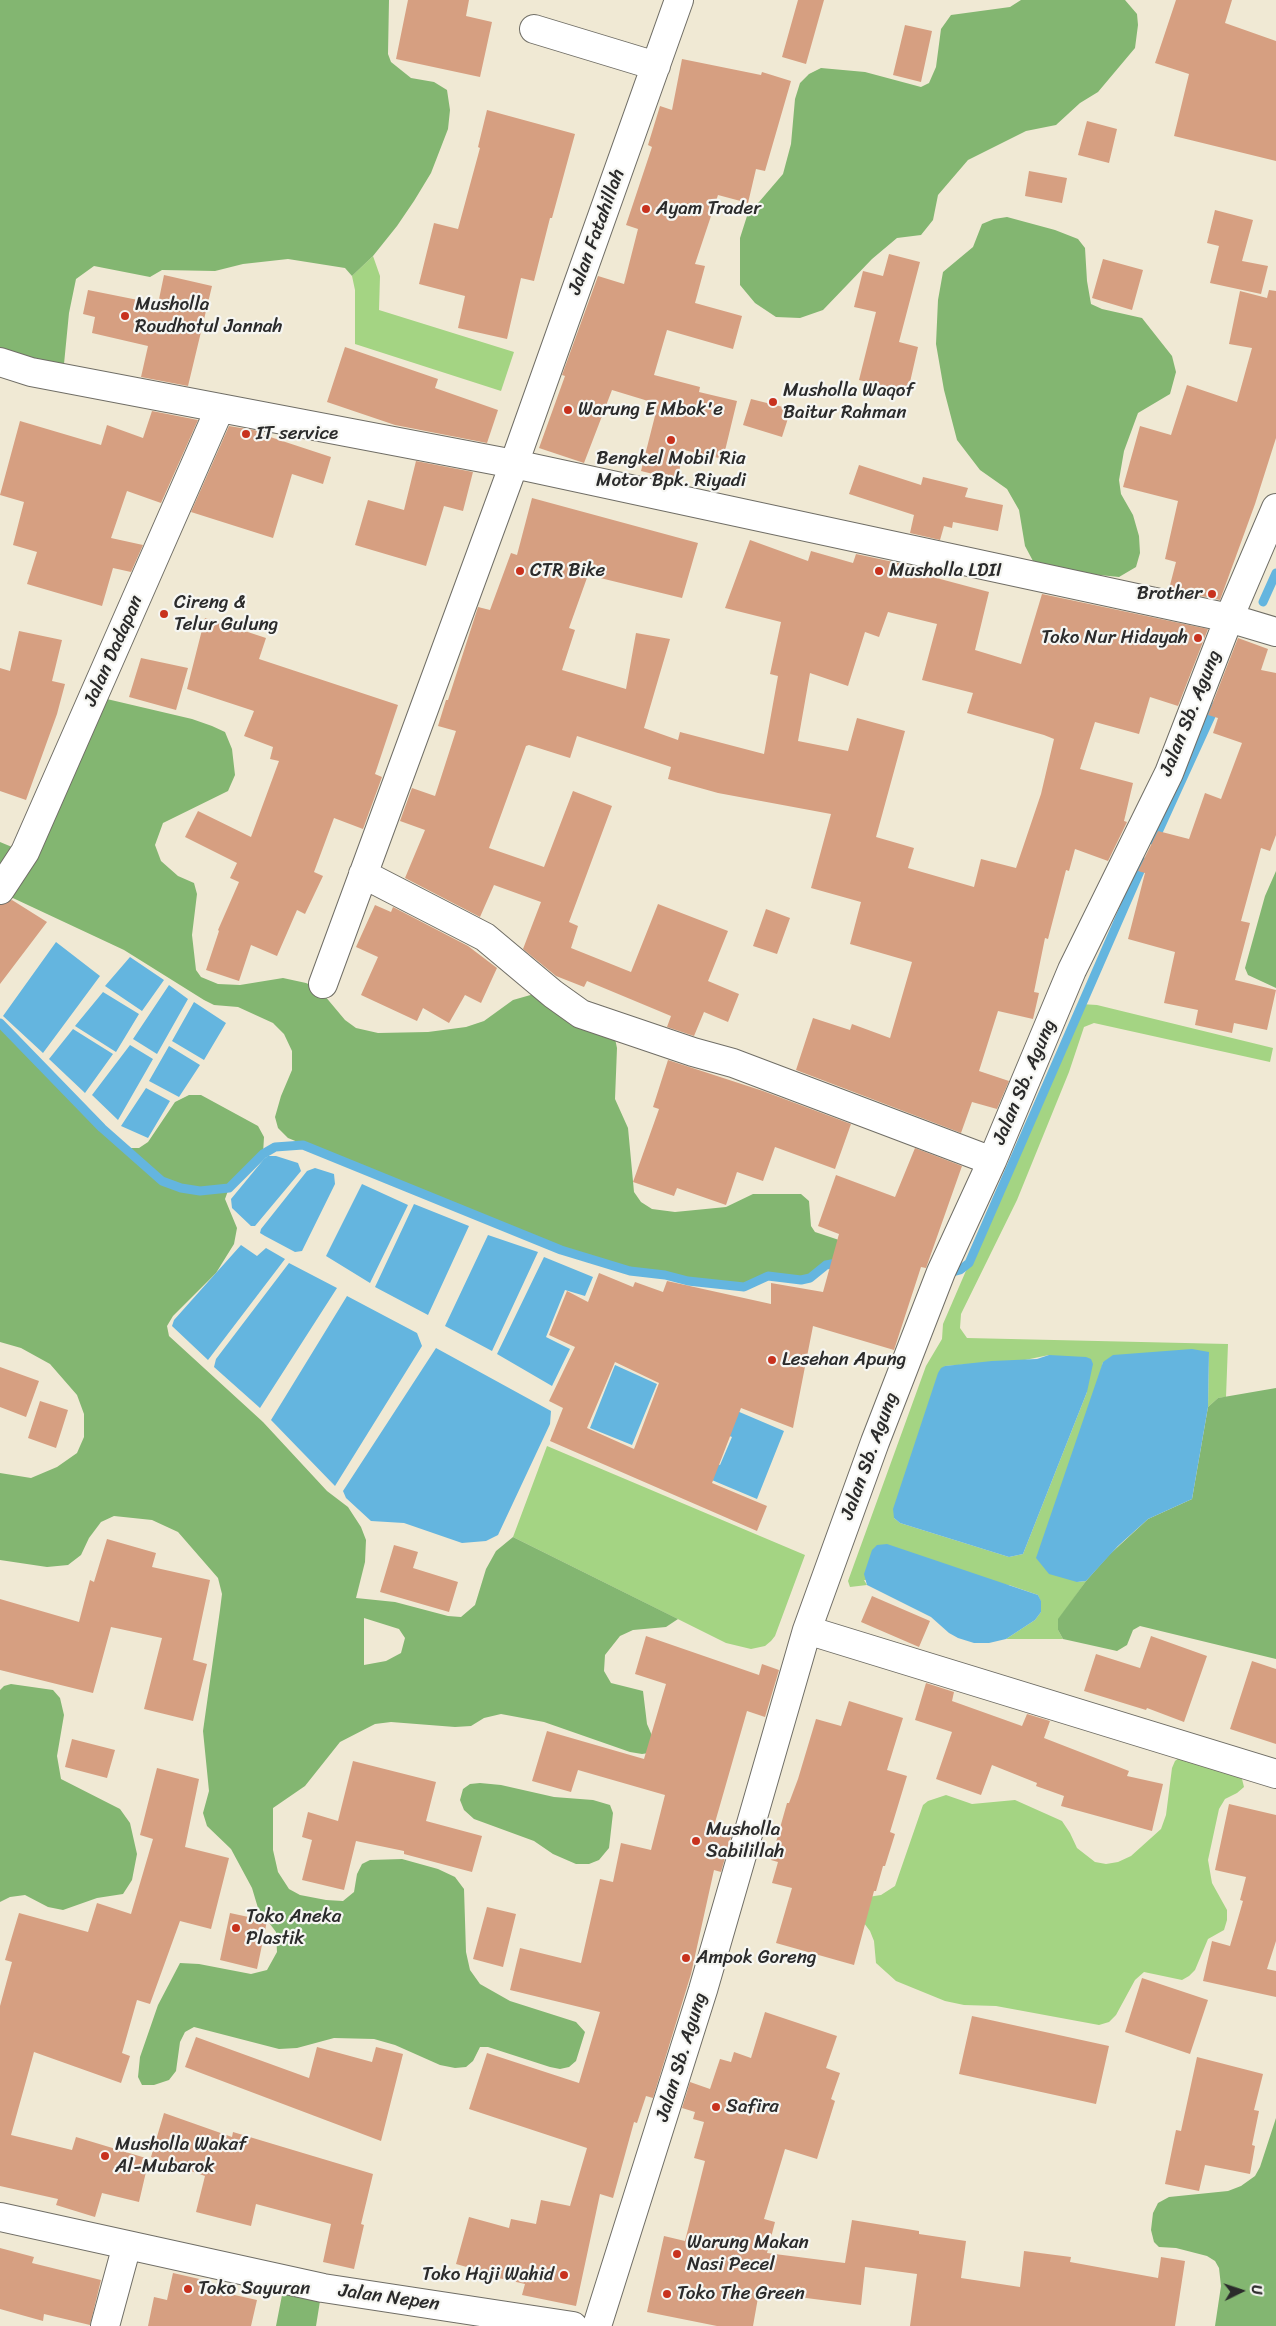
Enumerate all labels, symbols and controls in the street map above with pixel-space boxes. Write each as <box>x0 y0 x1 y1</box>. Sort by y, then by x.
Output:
street label: Jalan Fatahillah <box>564 166 630 298</box>
place label: Ayam Trader <box>656 198 761 220</box>
marker: Ayam Trader <box>640 203 652 215</box>
place label: Musholla Roudhotul Jannah <box>135 294 282 338</box>
marker: Musholla Roudhotul Jannah <box>119 310 131 322</box>
place label: Musholla Waqof Baitur Rahman <box>783 380 914 424</box>
marker: Musholla Waqof Baitur Rahman <box>767 396 779 408</box>
place label: Warung E Mbok'e <box>578 399 723 421</box>
marker: Warung E Mbok'e <box>562 404 574 416</box>
place label: IT service <box>256 423 338 445</box>
marker: IT service <box>240 428 252 440</box>
marker: Bengkel Mobil Ria Motor Bpk. Riyadi <box>665 434 677 446</box>
place label: Bengkel Mobil Ria Motor Bpk. Riyadi <box>596 448 746 492</box>
place label: CTR Bike <box>530 560 605 582</box>
place label: Musholla LDII <box>889 560 1002 582</box>
marker: CTR Bike <box>514 565 526 577</box>
marker: Musholla LDII <box>873 565 885 577</box>
place label: Brother <box>1137 583 1202 605</box>
marker: Brother <box>1206 588 1218 600</box>
street label: Jalan Dadapan <box>79 592 149 710</box>
place label: Cireng & Telur Gulung <box>174 592 278 636</box>
marker: Cireng & Telur Gulung <box>158 608 170 620</box>
place label: Toko Nur Hidayah <box>1041 627 1188 649</box>
marker: Toko Nur Hidayah <box>1192 632 1204 644</box>
street label: Jalan Sb. Agung <box>1155 647 1227 779</box>
street label: Jalan Sb. Agung <box>988 1016 1062 1148</box>
place label: Lesehan Apung <box>782 1349 906 1371</box>
marker: Lesehan Apung <box>766 1354 778 1366</box>
street label: Jalan Sb. Agung <box>836 1389 904 1523</box>
place label: Musholla Sabilillah <box>706 1819 784 1863</box>
marker: Musholla Sabilillah <box>690 1835 702 1847</box>
place label: Toko Aneka Plastik <box>246 1906 341 1950</box>
marker: Toko Aneka Plastik <box>230 1922 242 1934</box>
place label: Ampok Goreng <box>696 1947 817 1969</box>
marker: Ampok Goreng <box>680 1952 692 1964</box>
street label: Jalan Sb. Agung <box>652 1990 712 2124</box>
place label: Safira <box>726 2096 779 2118</box>
marker: Safira <box>710 2101 722 2113</box>
place label: Musholla Wakaf Al-Mubarok <box>115 2134 246 2178</box>
marker: Musholla Wakaf Al-Mubarok <box>99 2150 111 2162</box>
place label: Warung Makan Nasi Pecel <box>687 2232 809 2276</box>
marker: Warung Makan Nasi Pecel <box>671 2248 683 2260</box>
place label: Toko Haji Wahid <box>422 2264 554 2286</box>
north arrow <box>1216 2266 1266 2316</box>
marker: Toko Haji Wahid <box>558 2269 570 2281</box>
place label: Toko Sayuran <box>198 2278 310 2300</box>
street label: Jalan Nepen <box>337 2280 441 2316</box>
marker: Toko Sayuran <box>182 2283 194 2295</box>
place label: Toko The Green <box>677 2283 805 2305</box>
text: U <box>1244 2284 1269 2295</box>
marker: Toko The Green <box>661 2288 673 2300</box>

